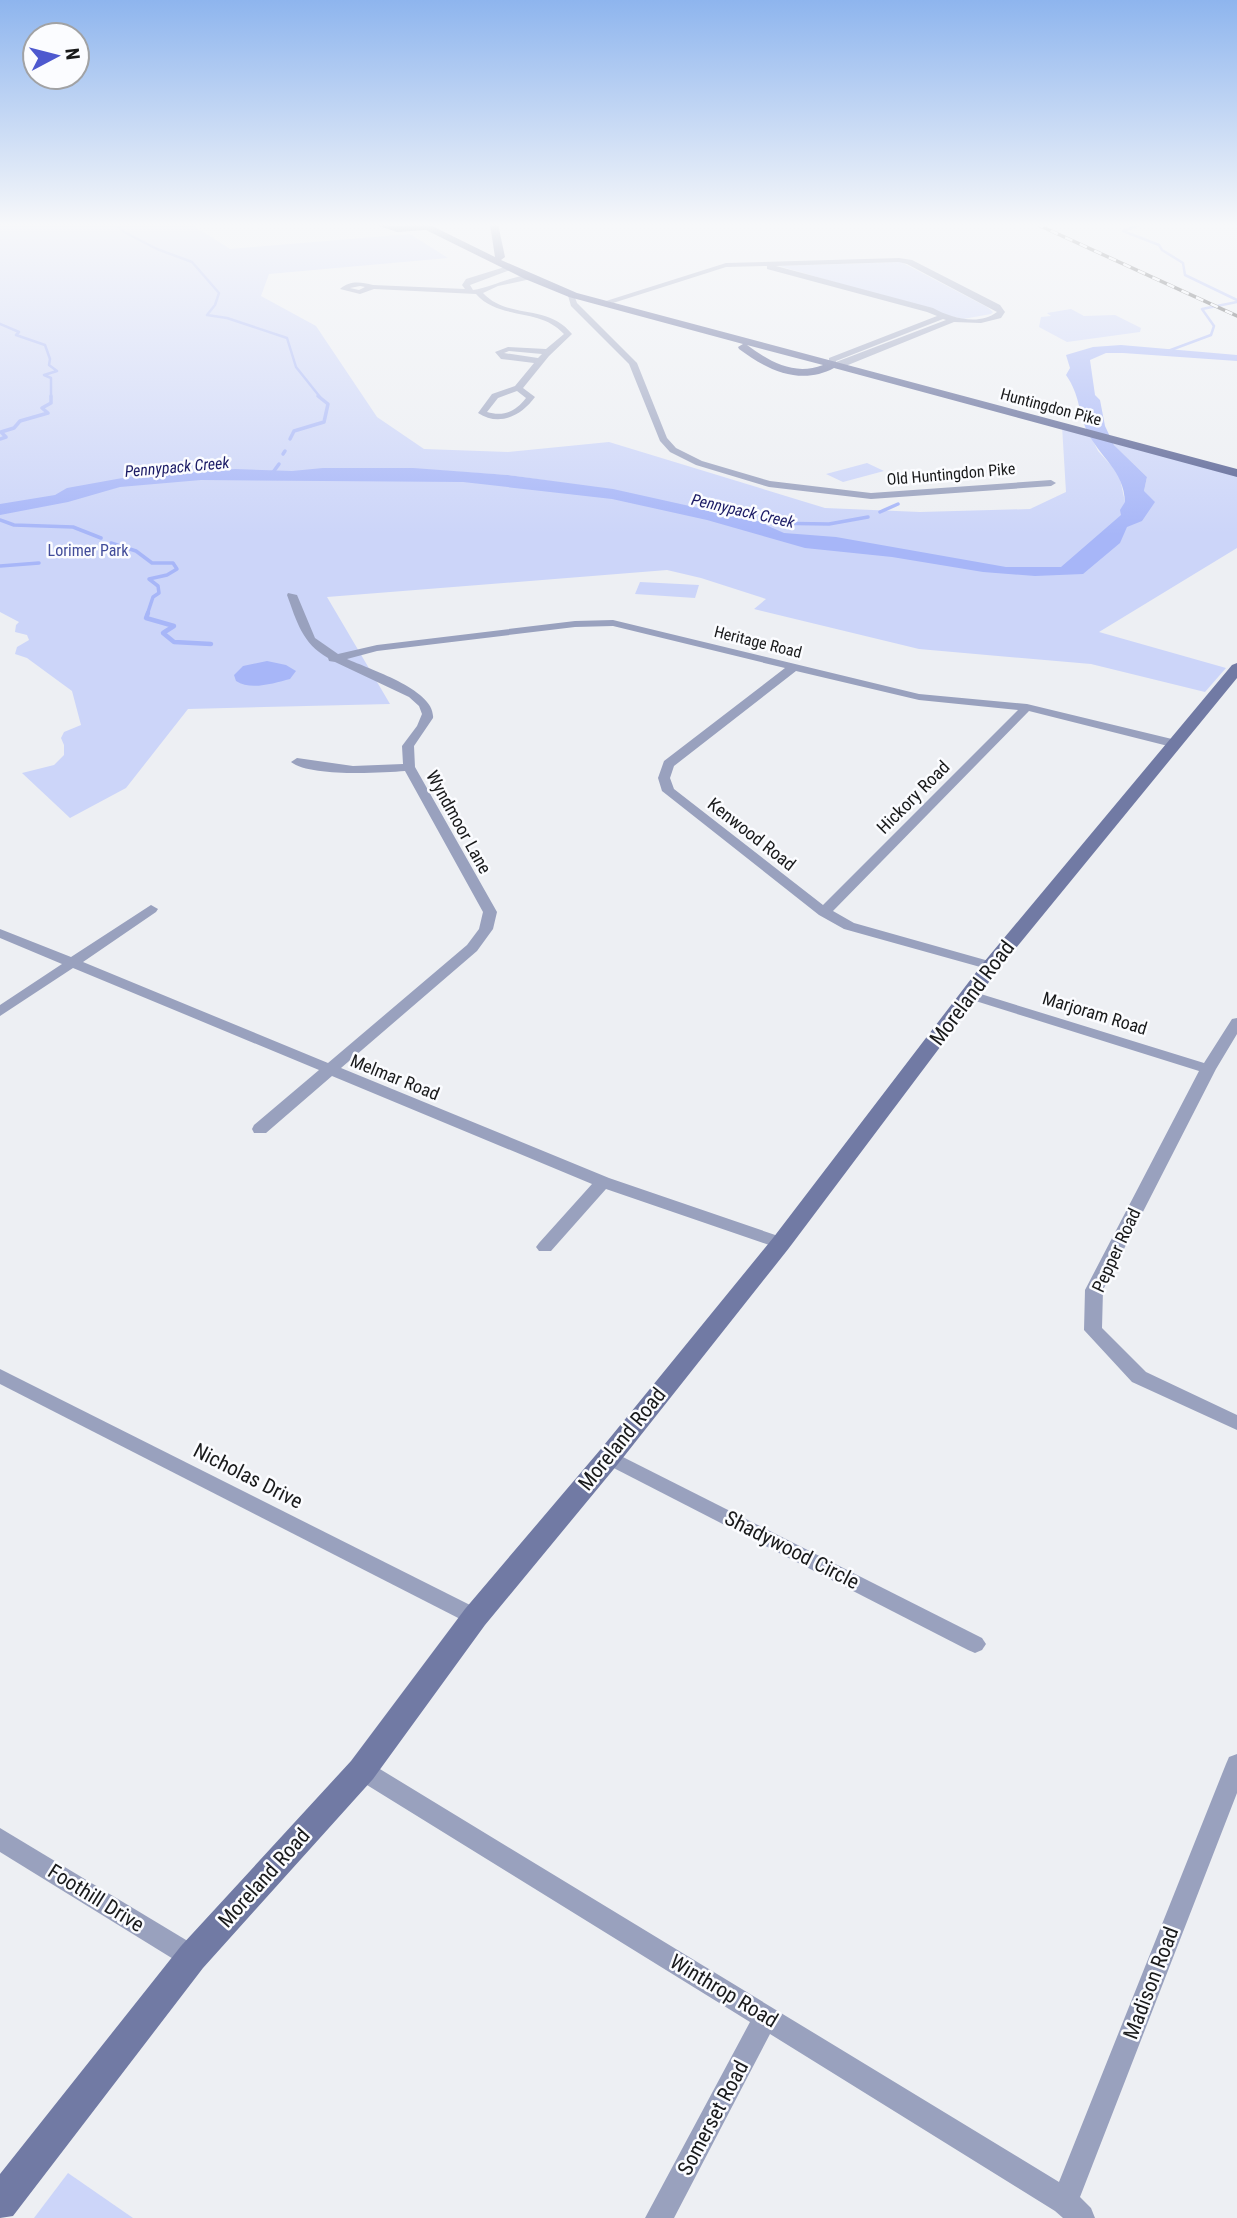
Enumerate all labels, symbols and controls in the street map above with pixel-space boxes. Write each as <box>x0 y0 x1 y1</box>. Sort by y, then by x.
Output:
north arrow <box>21 21 91 91</box>
text: N <box>60 47 85 61</box>
street label: Huntingdon Pike <box>998 384 1104 430</box>
water label: Pennypack Creek <box>124 453 231 481</box>
street label: Old Huntingdon Pike <box>886 459 1016 489</box>
water label: Pennypack Creek <box>690 490 797 532</box>
park label: Lorimer Park <box>48 541 129 560</box>
street label: Heritage Road <box>712 622 804 662</box>
street label: Hickory Road <box>872 756 954 838</box>
street label: Wyndmoor Lane <box>422 767 496 877</box>
street label: Kenwood Road <box>704 793 800 875</box>
street label: Moreland Road <box>925 936 1019 1050</box>
street label: Marjoram Road <box>1040 987 1150 1039</box>
street label: Melmar Road <box>347 1050 443 1104</box>
street label: Pepper Road <box>1087 1205 1145 1295</box>
street label: Moreland Road <box>573 1383 671 1495</box>
street label: Nicholas Drive <box>189 1438 307 1514</box>
street label: Shadywood Circle <box>721 1506 863 1594</box>
street label: Moreland Road <box>213 1824 315 1932</box>
street label: Foothill Drive <box>44 1859 148 1937</box>
street label: Madison Road <box>1119 1923 1183 2043</box>
street label: Winthrop Road <box>666 1949 782 2033</box>
street label: Somerset Road <box>673 2057 753 2179</box>

